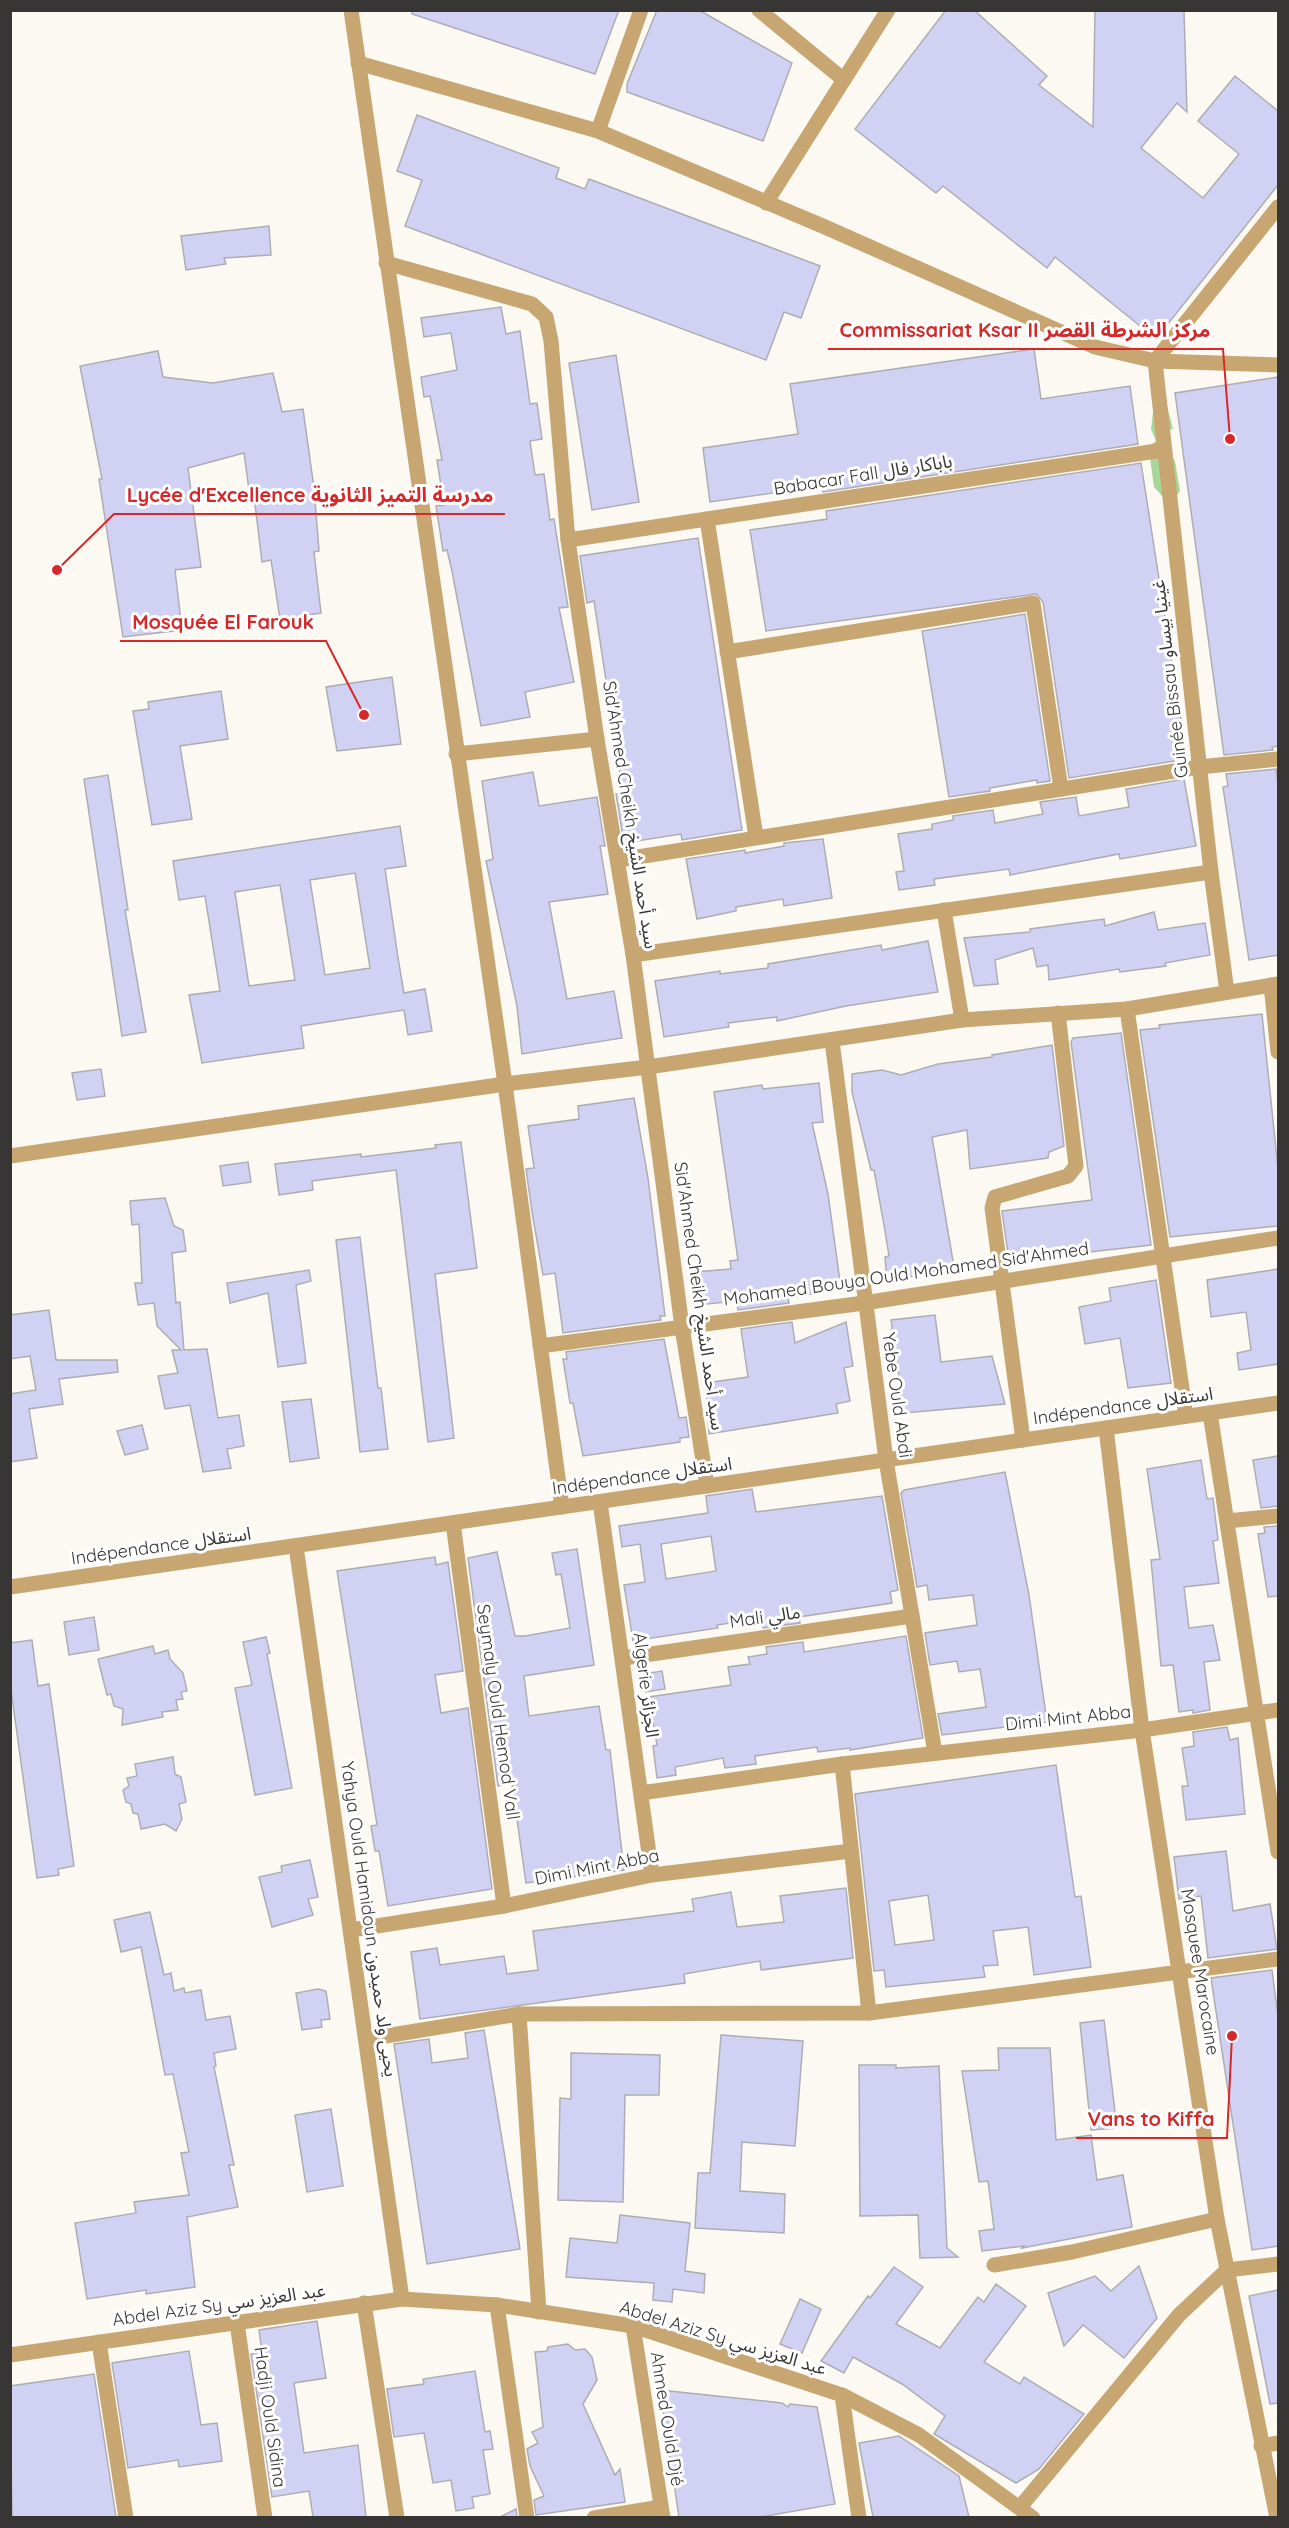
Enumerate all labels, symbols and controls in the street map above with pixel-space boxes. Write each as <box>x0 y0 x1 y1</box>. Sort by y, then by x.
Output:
callout: Commissariat Ksar II مركز الشرطة القصر <box>828 311 1223 349</box>
text: Commissariat Ksar II مركز الشرطة القصر <box>840 317 1210 342</box>
street label: Babacar Fall باباكار فال <box>772 449 954 500</box>
callout: Lycée d'Excellence مدرسة التميز الثانوية <box>114 476 505 514</box>
text: Lycée d'Excellence مدرسة التميز الثانوية <box>127 482 493 507</box>
street label: Guinée Bissau غينيا بيساو <box>1146 579 1193 780</box>
callout: Mosquée El Farouk <box>120 603 326 641</box>
text: Mosquée El Farouk <box>132 609 314 634</box>
street label: Sid'Ahmed Cheikh سيد أحمد الشيخ <box>596 679 663 951</box>
street label: Sid'Ahmed Cheikh سيد أحمد الشيخ <box>667 1160 730 1432</box>
street label: Mohamed Bouya Ould Mohamed Sid'Ahmed <box>722 1236 1090 1311</box>
street label: Yebe Ould Abdi <box>877 1331 918 1459</box>
street label: Indépendance استقلال <box>1032 1381 1214 1430</box>
street label: Indépendance استقلال <box>551 1451 733 1500</box>
street label: Indépendance استقلال <box>70 1521 252 1570</box>
street label: Mali مالي <box>728 1600 802 1635</box>
street label: Seymaly Ould Hemod Vall <box>472 1603 525 1821</box>
street label: Algerie الجزائر <box>629 1631 664 1739</box>
street label: Dimi Mint Abba <box>1004 1699 1132 1736</box>
street label: Yahya Ould Hamidoun يحيى ولد حميدون <box>336 1760 403 2078</box>
street label: Dimi Mint Abba <box>533 1843 661 1890</box>
street label: Mosquee Marocaine <box>1176 1887 1225 2057</box>
callout: Vans to Kiffa <box>1076 2100 1227 2138</box>
text: Vans to Kiffa <box>1087 2106 1215 2131</box>
street label: Abdel Aziz Sy عبد العزيز سي <box>111 2278 327 2333</box>
street label: Abdel Aziz Sy عبد العزيز سي <box>616 2295 829 2382</box>
street label: Hadji Ould Sidina <box>249 2345 292 2489</box>
street label: Ahmed Ould Djé <box>645 2350 689 2488</box>

